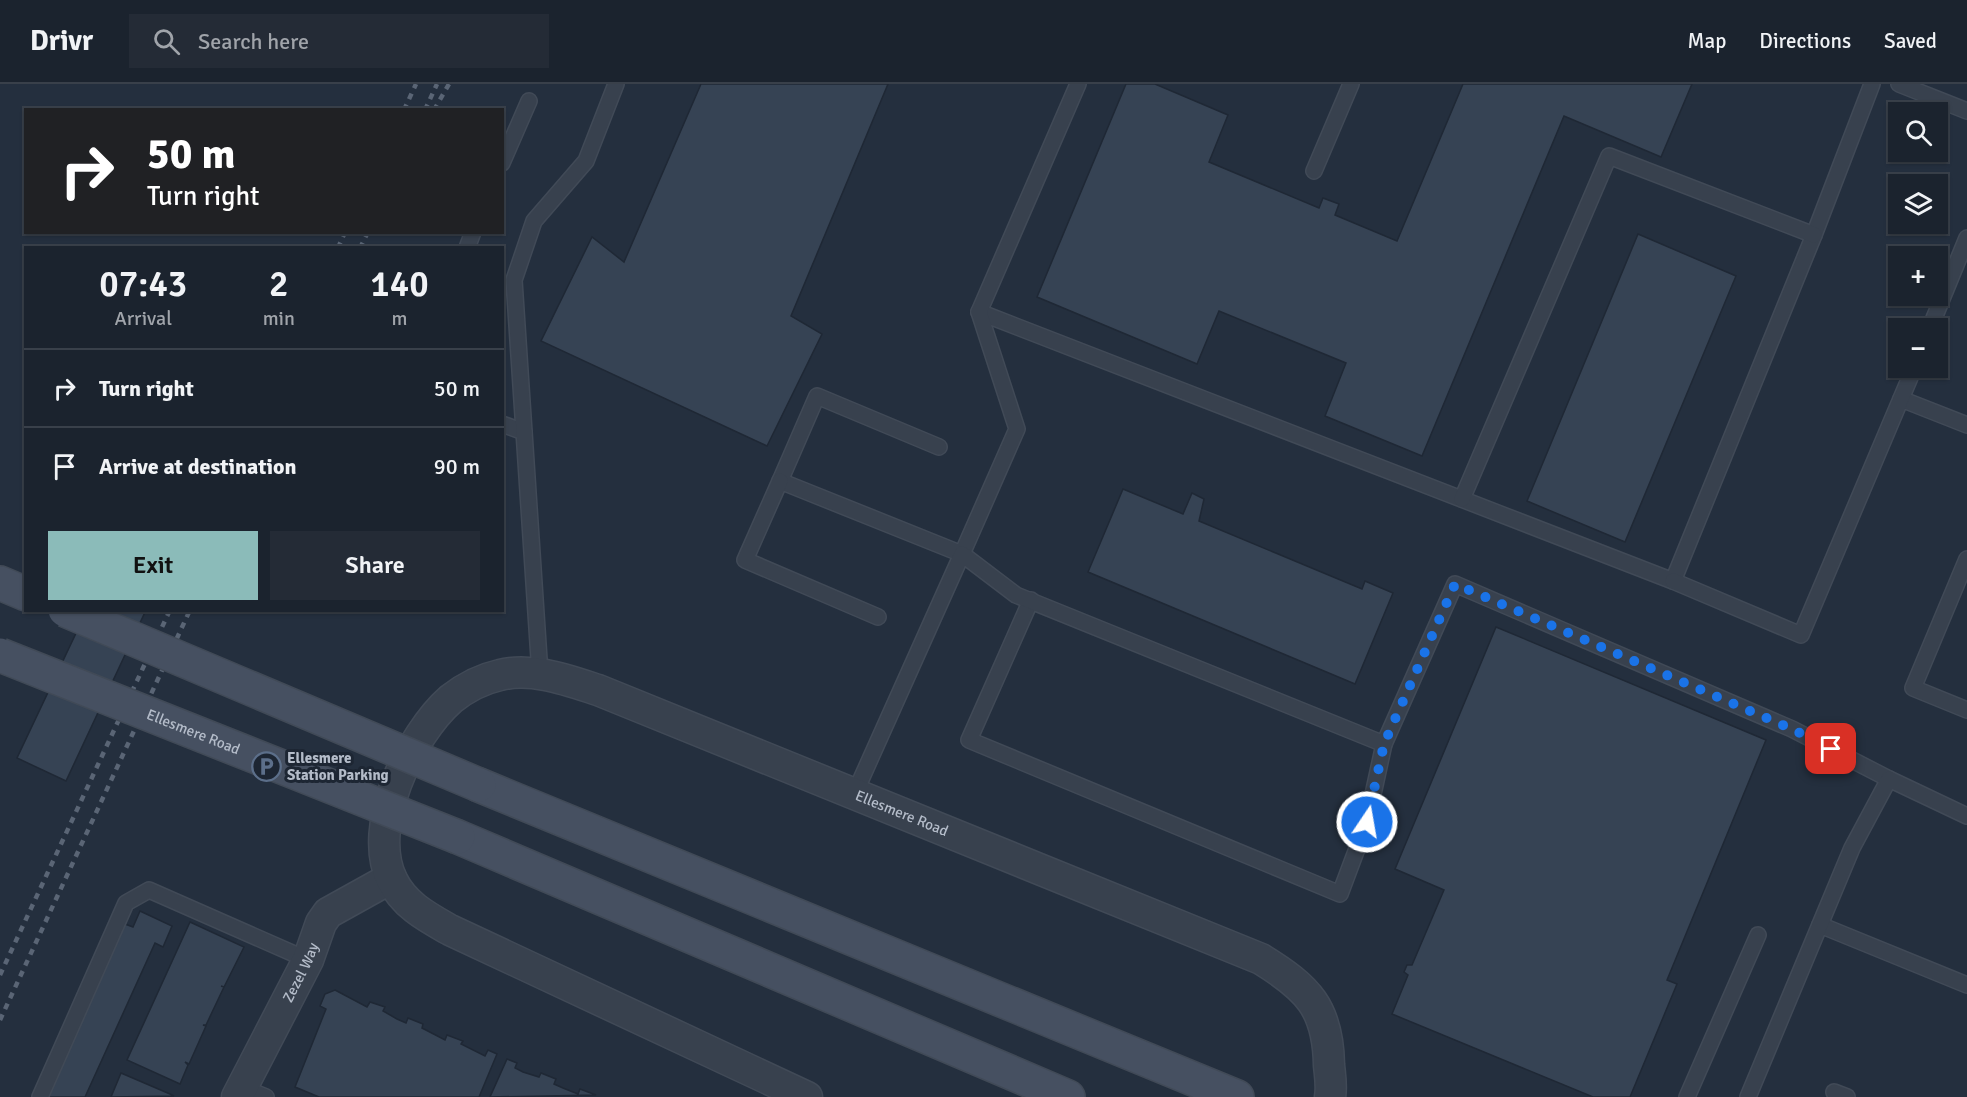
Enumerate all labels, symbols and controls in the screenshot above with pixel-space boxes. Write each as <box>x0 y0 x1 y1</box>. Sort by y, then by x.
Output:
search box <box>129 14 549 68</box>
text: Drivr <box>30 24 93 58</box>
icon: search <box>150 25 183 58</box>
text: Search here <box>198 28 309 55</box>
text: Map <box>1688 28 1726 54</box>
text: Directions <box>1759 28 1851 54</box>
text: Saved <box>1884 28 1937 54</box>
map controls <box>1888 102 1948 378</box>
button: search <box>1888 102 1948 162</box>
text: 50 m <box>147 129 236 180</box>
icon: right <box>48 132 126 210</box>
button: layers <box>1888 174 1948 234</box>
text: Turn right <box>147 180 260 213</box>
button: + <box>1888 246 1948 306</box>
text: 07:43 <box>99 262 187 307</box>
text: 2 <box>269 262 289 307</box>
text: 140 <box>370 262 429 307</box>
text: Arrival <box>115 306 172 331</box>
text: min <box>263 306 295 331</box>
text: m <box>391 306 407 331</box>
button: − <box>1888 318 1948 378</box>
icon: right <box>48 372 81 405</box>
text: Turn right <box>99 375 194 402</box>
text: 50 m <box>434 375 480 402</box>
icon: arrive <box>48 450 81 483</box>
text: Arrive at destination <box>99 453 296 480</box>
text: 90 m <box>434 453 480 480</box>
button: Exit <box>48 531 258 600</box>
button: Share <box>270 531 480 600</box>
street label: Ellesmere Road <box>144 705 243 758</box>
pin <box>1805 723 1856 774</box>
icon: arrive <box>1814 732 1847 765</box>
place label: Ellesmere Station Parking <box>287 749 389 784</box>
parking icon: Ellesmere Station Parking <box>250 751 282 783</box>
street label: Ellesmere Road <box>853 786 951 840</box>
position arrow <box>1335 790 1399 854</box>
street label: Zezel Way <box>279 940 322 1005</box>

